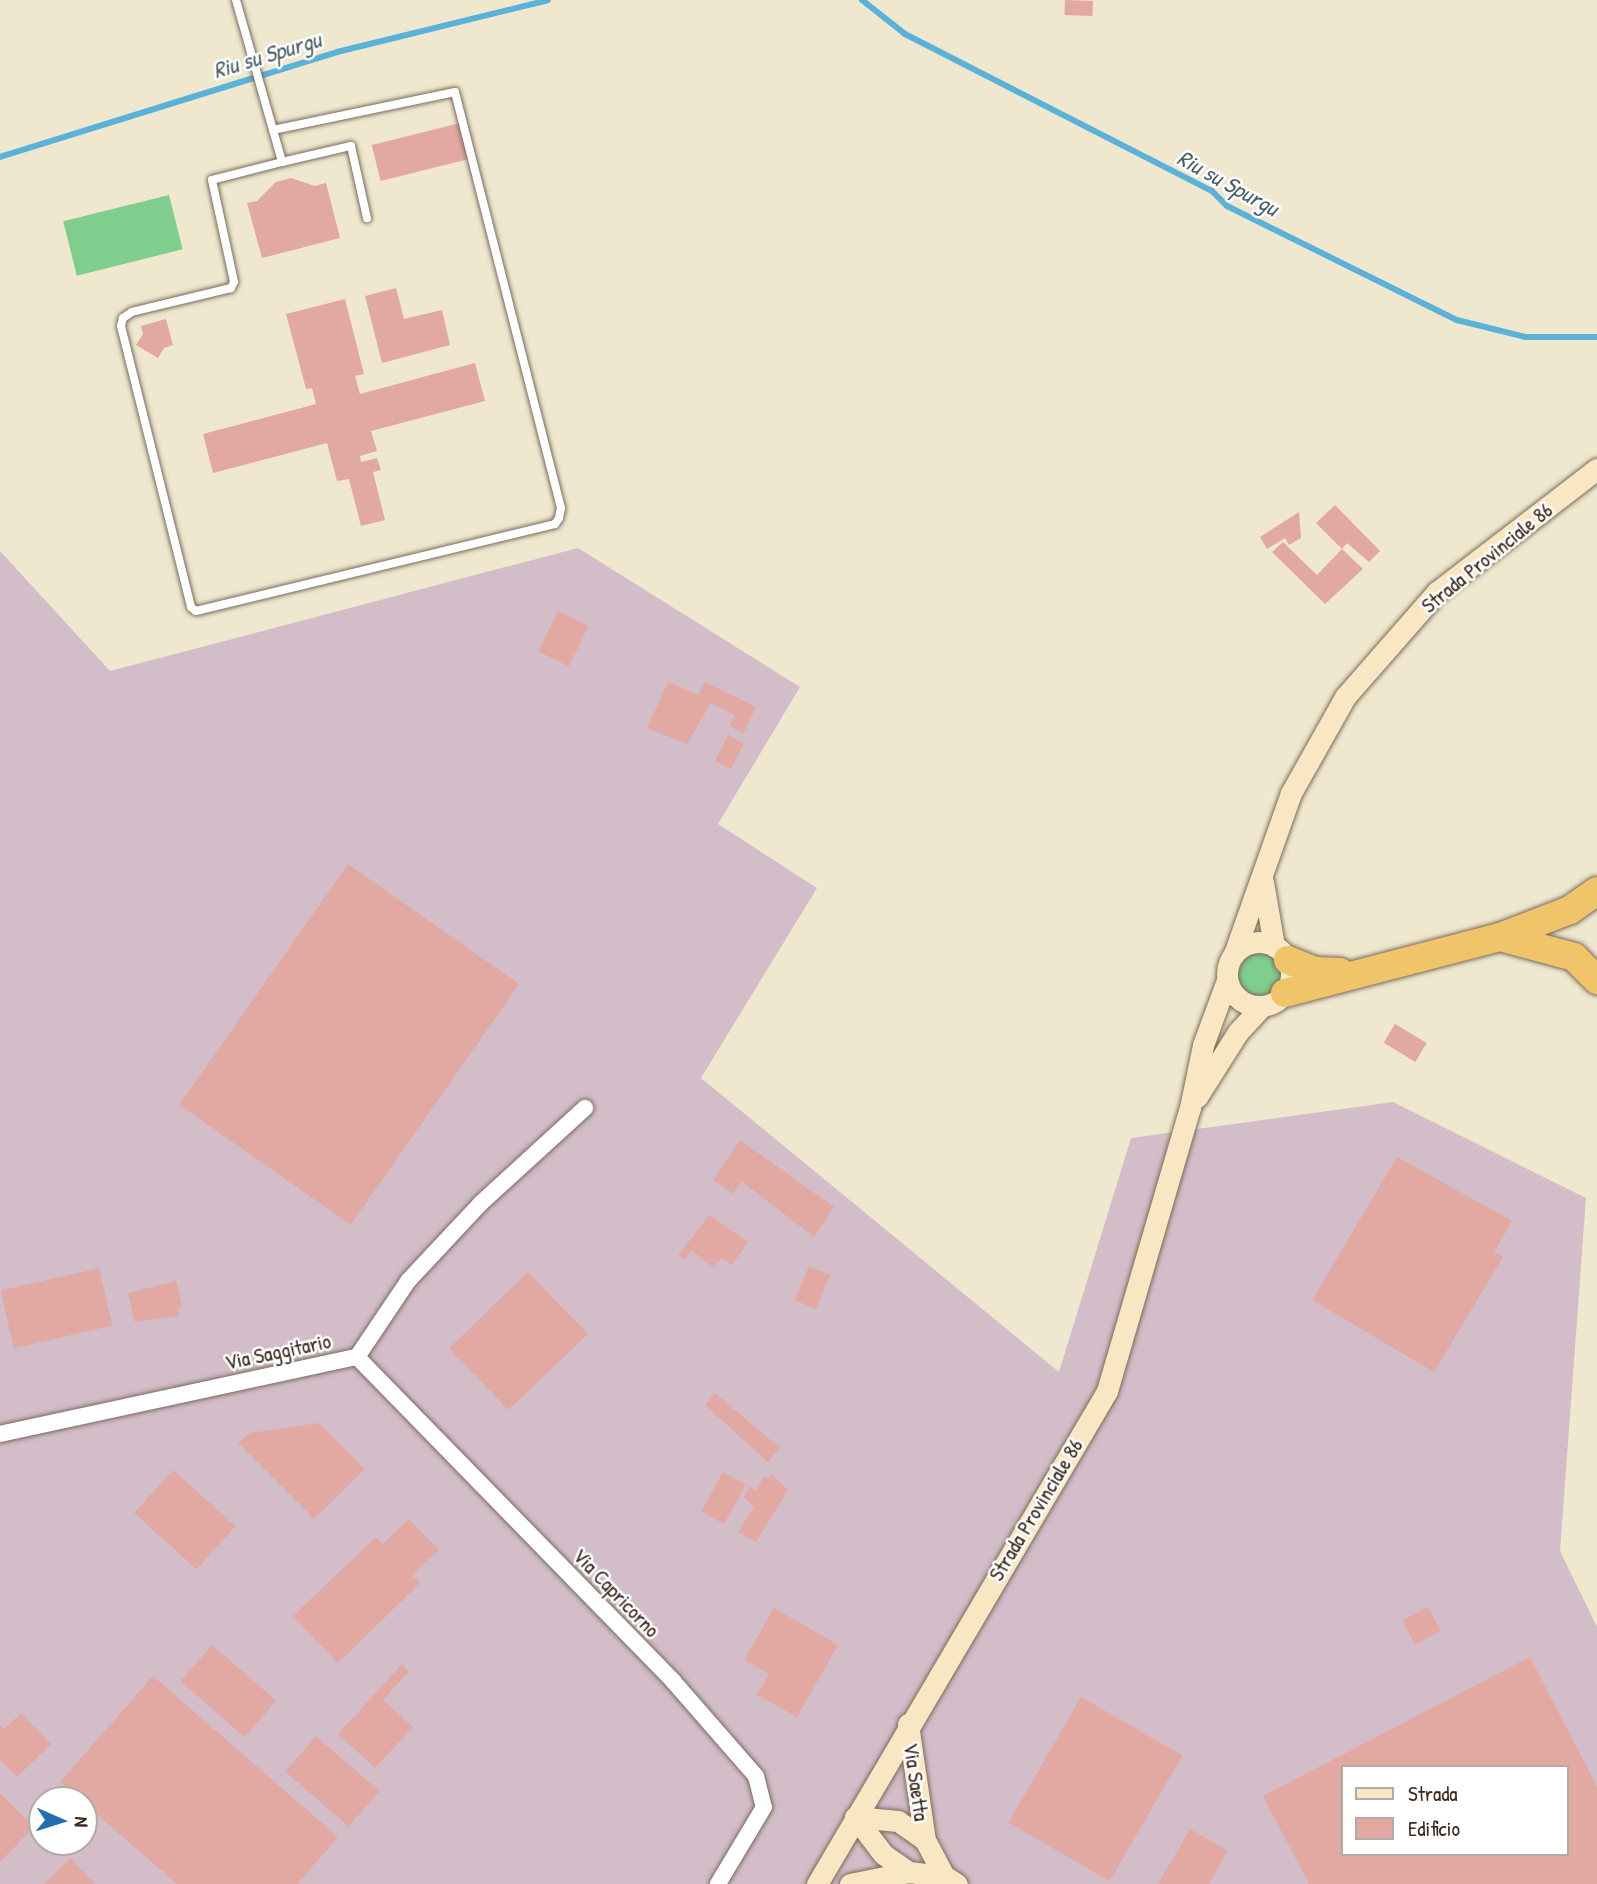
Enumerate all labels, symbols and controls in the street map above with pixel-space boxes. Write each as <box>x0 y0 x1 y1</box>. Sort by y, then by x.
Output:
water label: Riu su Spurgu <box>210 26 324 84</box>
water label: Riu su Spurgu <box>1173 144 1283 222</box>
street label: Strada Provinciale 86 <box>1417 498 1557 618</box>
street label: Via Saggitario <box>223 1328 333 1376</box>
street label: Strada Provinciale 86 <box>984 1435 1088 1585</box>
street label: Via Capricorno <box>567 1543 665 1643</box>
street label: Via Saetta <box>898 1741 934 1823</box>
legend <box>1342 1765 1569 1856</box>
text: Strada <box>1408 1779 1458 1808</box>
north arrow <box>28 1786 98 1856</box>
text: Edificio <box>1408 1814 1460 1843</box>
text: N <box>69 1816 95 1828</box>

